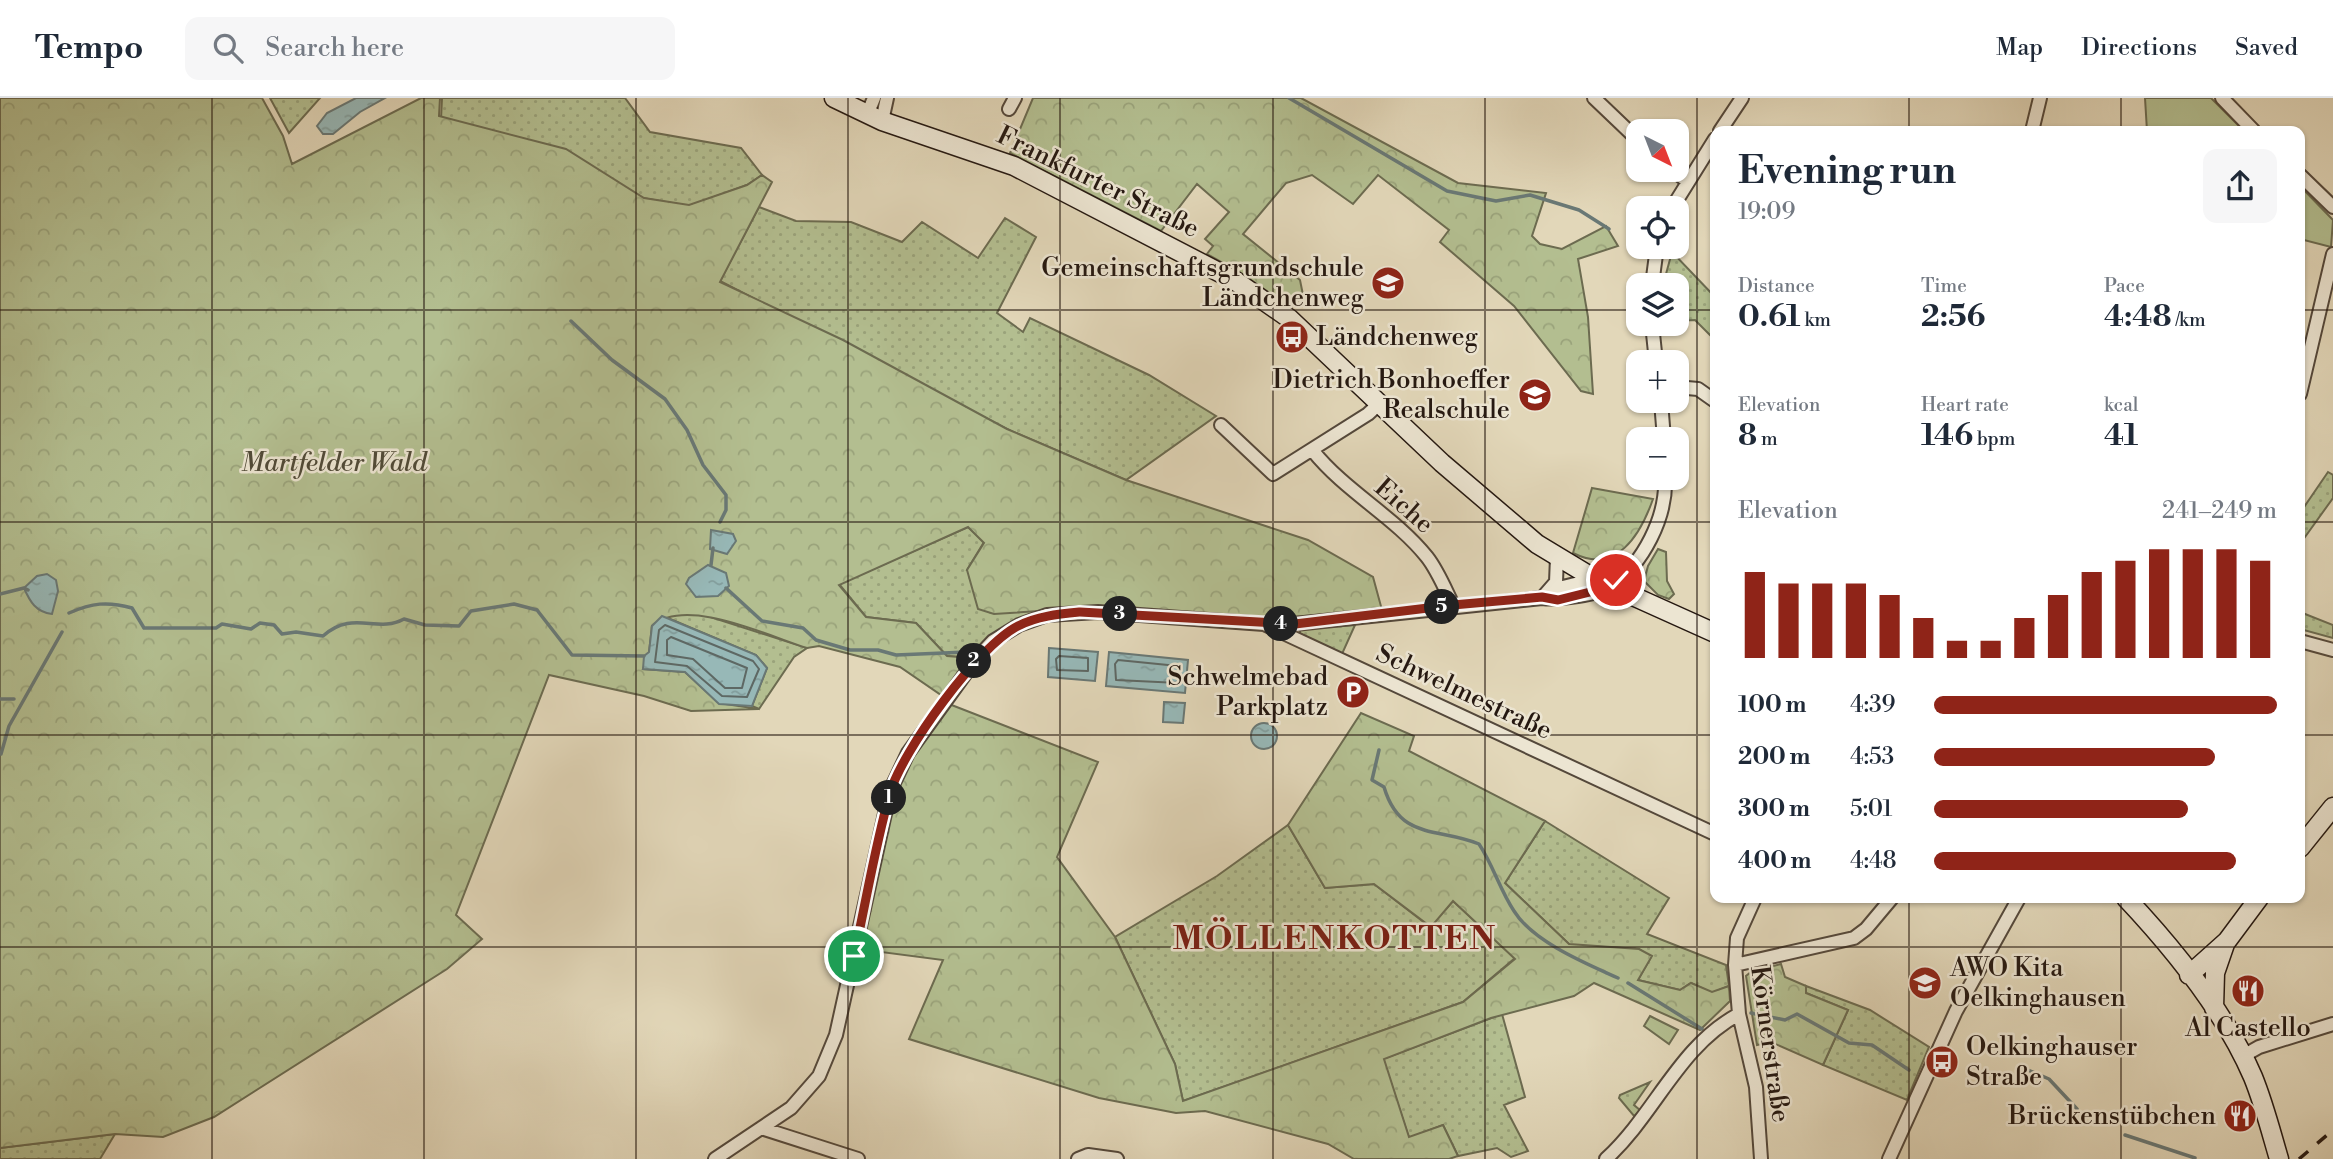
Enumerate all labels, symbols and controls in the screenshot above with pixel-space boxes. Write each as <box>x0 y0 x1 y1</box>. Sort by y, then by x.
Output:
search box <box>185 17 675 80</box>
text: Tempo <box>35 28 143 69</box>
icon: search <box>209 29 247 67</box>
text: Search here <box>265 32 404 64</box>
text: Map <box>1996 33 2043 63</box>
text: Directions <box>2081 33 2197 63</box>
text: Saved <box>2235 33 2298 63</box>
street label: Frankfurter Straße <box>992 119 1204 245</box>
north arrow <box>1626 119 1689 182</box>
map controls <box>1626 119 1689 490</box>
text: Evening run <box>1738 148 1956 195</box>
button: share <box>2203 149 2277 223</box>
button: locate <box>1626 196 1689 259</box>
text: 19:09 <box>1738 198 1795 226</box>
place label: Gemeinschaftsgrundschule Ländchenweg <box>1041 252 1365 314</box>
school or university icon: Gemeinschaftsgrundschule Ländchenweg <box>1369 264 1407 302</box>
button: layers <box>1626 273 1689 336</box>
text: Distance <box>1738 274 1815 298</box>
text: Time <box>1921 274 1967 298</box>
text: Pace <box>2104 274 2145 298</box>
text: 0.61 <box>1738 298 1801 336</box>
text: 2:56 <box>1921 298 1985 336</box>
text: 4:48 <box>2104 298 2172 336</box>
text: km <box>1801 308 1831 332</box>
text: /km <box>2172 308 2206 332</box>
bus stop icon: Ländchenweg <box>1273 318 1311 356</box>
place label: Ländchenweg <box>1316 321 1479 353</box>
button: + <box>1626 350 1689 413</box>
place label: Dietrich Bonhoeffer Realschule <box>1273 364 1510 426</box>
school or university icon: Dietrich Bonhoeffer Realschule <box>1516 376 1554 414</box>
text: Elevation <box>1738 393 1820 417</box>
text: Heart rate <box>1921 393 2009 417</box>
text: kcal <box>2104 393 2138 417</box>
text: 8 <box>1738 417 1757 455</box>
text: 146 <box>1921 417 1973 455</box>
text: 41 <box>2104 417 2138 455</box>
button: − <box>1626 427 1689 490</box>
text: m <box>1757 427 1778 451</box>
text: bpm <box>1973 427 2015 451</box>
park label: Martfelder Wald <box>241 447 428 479</box>
street label: Eiche <box>1368 472 1440 540</box>
text: Elevation <box>1738 497 1838 525</box>
text: 241–249 m <box>2162 497 2277 525</box>
pin <box>1586 550 1646 610</box>
icon: check <box>1597 561 1635 599</box>
pin: 5 <box>1424 589 1460 624</box>
text: 5 <box>1436 594 1447 618</box>
pin: 3 <box>1102 596 1138 632</box>
text: 3 <box>1114 601 1125 625</box>
pin: 4 <box>1264 606 1298 642</box>
text: 4 <box>1274 611 1287 635</box>
street label: Schwelmestraße <box>1371 637 1557 747</box>
pin: 2 <box>956 644 992 678</box>
text: 2 <box>968 648 979 672</box>
place label: Schwelmebad Parkplatz <box>1168 661 1328 723</box>
parking icon: Schwelmebad Parkplatz <box>1334 673 1372 711</box>
text: 100 m <box>1738 691 1806 719</box>
text: 4:39 <box>1850 691 1896 719</box>
text: 200 m <box>1738 743 1810 771</box>
text: 4:53 <box>1850 743 1894 771</box>
pin: 1 <box>872 780 906 816</box>
text: 1 <box>884 785 893 809</box>
text: 300 m <box>1738 795 1810 823</box>
text: 5:01 <box>1850 795 1892 823</box>
text: 400 m <box>1738 847 1811 875</box>
text: 4:48 <box>1850 847 1897 875</box>
district label: MÖLLENKOTTEN <box>1173 917 1497 960</box>
pin <box>824 926 884 986</box>
icon: arrive <box>835 937 873 975</box>
place label: AWO Kita Oelkinghausen <box>1949 952 2126 1014</box>
street label: Körnerstraße <box>1743 964 1797 1124</box>
school or university icon: AWO Kita Oelkinghausen <box>1906 964 1944 1002</box>
restaurant icon: Al Castello <box>2229 972 2267 1010</box>
place label: Al Castello <box>2184 1012 2311 1044</box>
place label: Oelkinghauser Straße <box>1966 1031 2138 1093</box>
bus stop icon: Oelkinghauser Straße <box>1923 1043 1961 1081</box>
restaurant icon: Brückenstübchen <box>2221 1097 2259 1135</box>
place label: Brückenstübchen <box>2007 1100 2216 1132</box>

